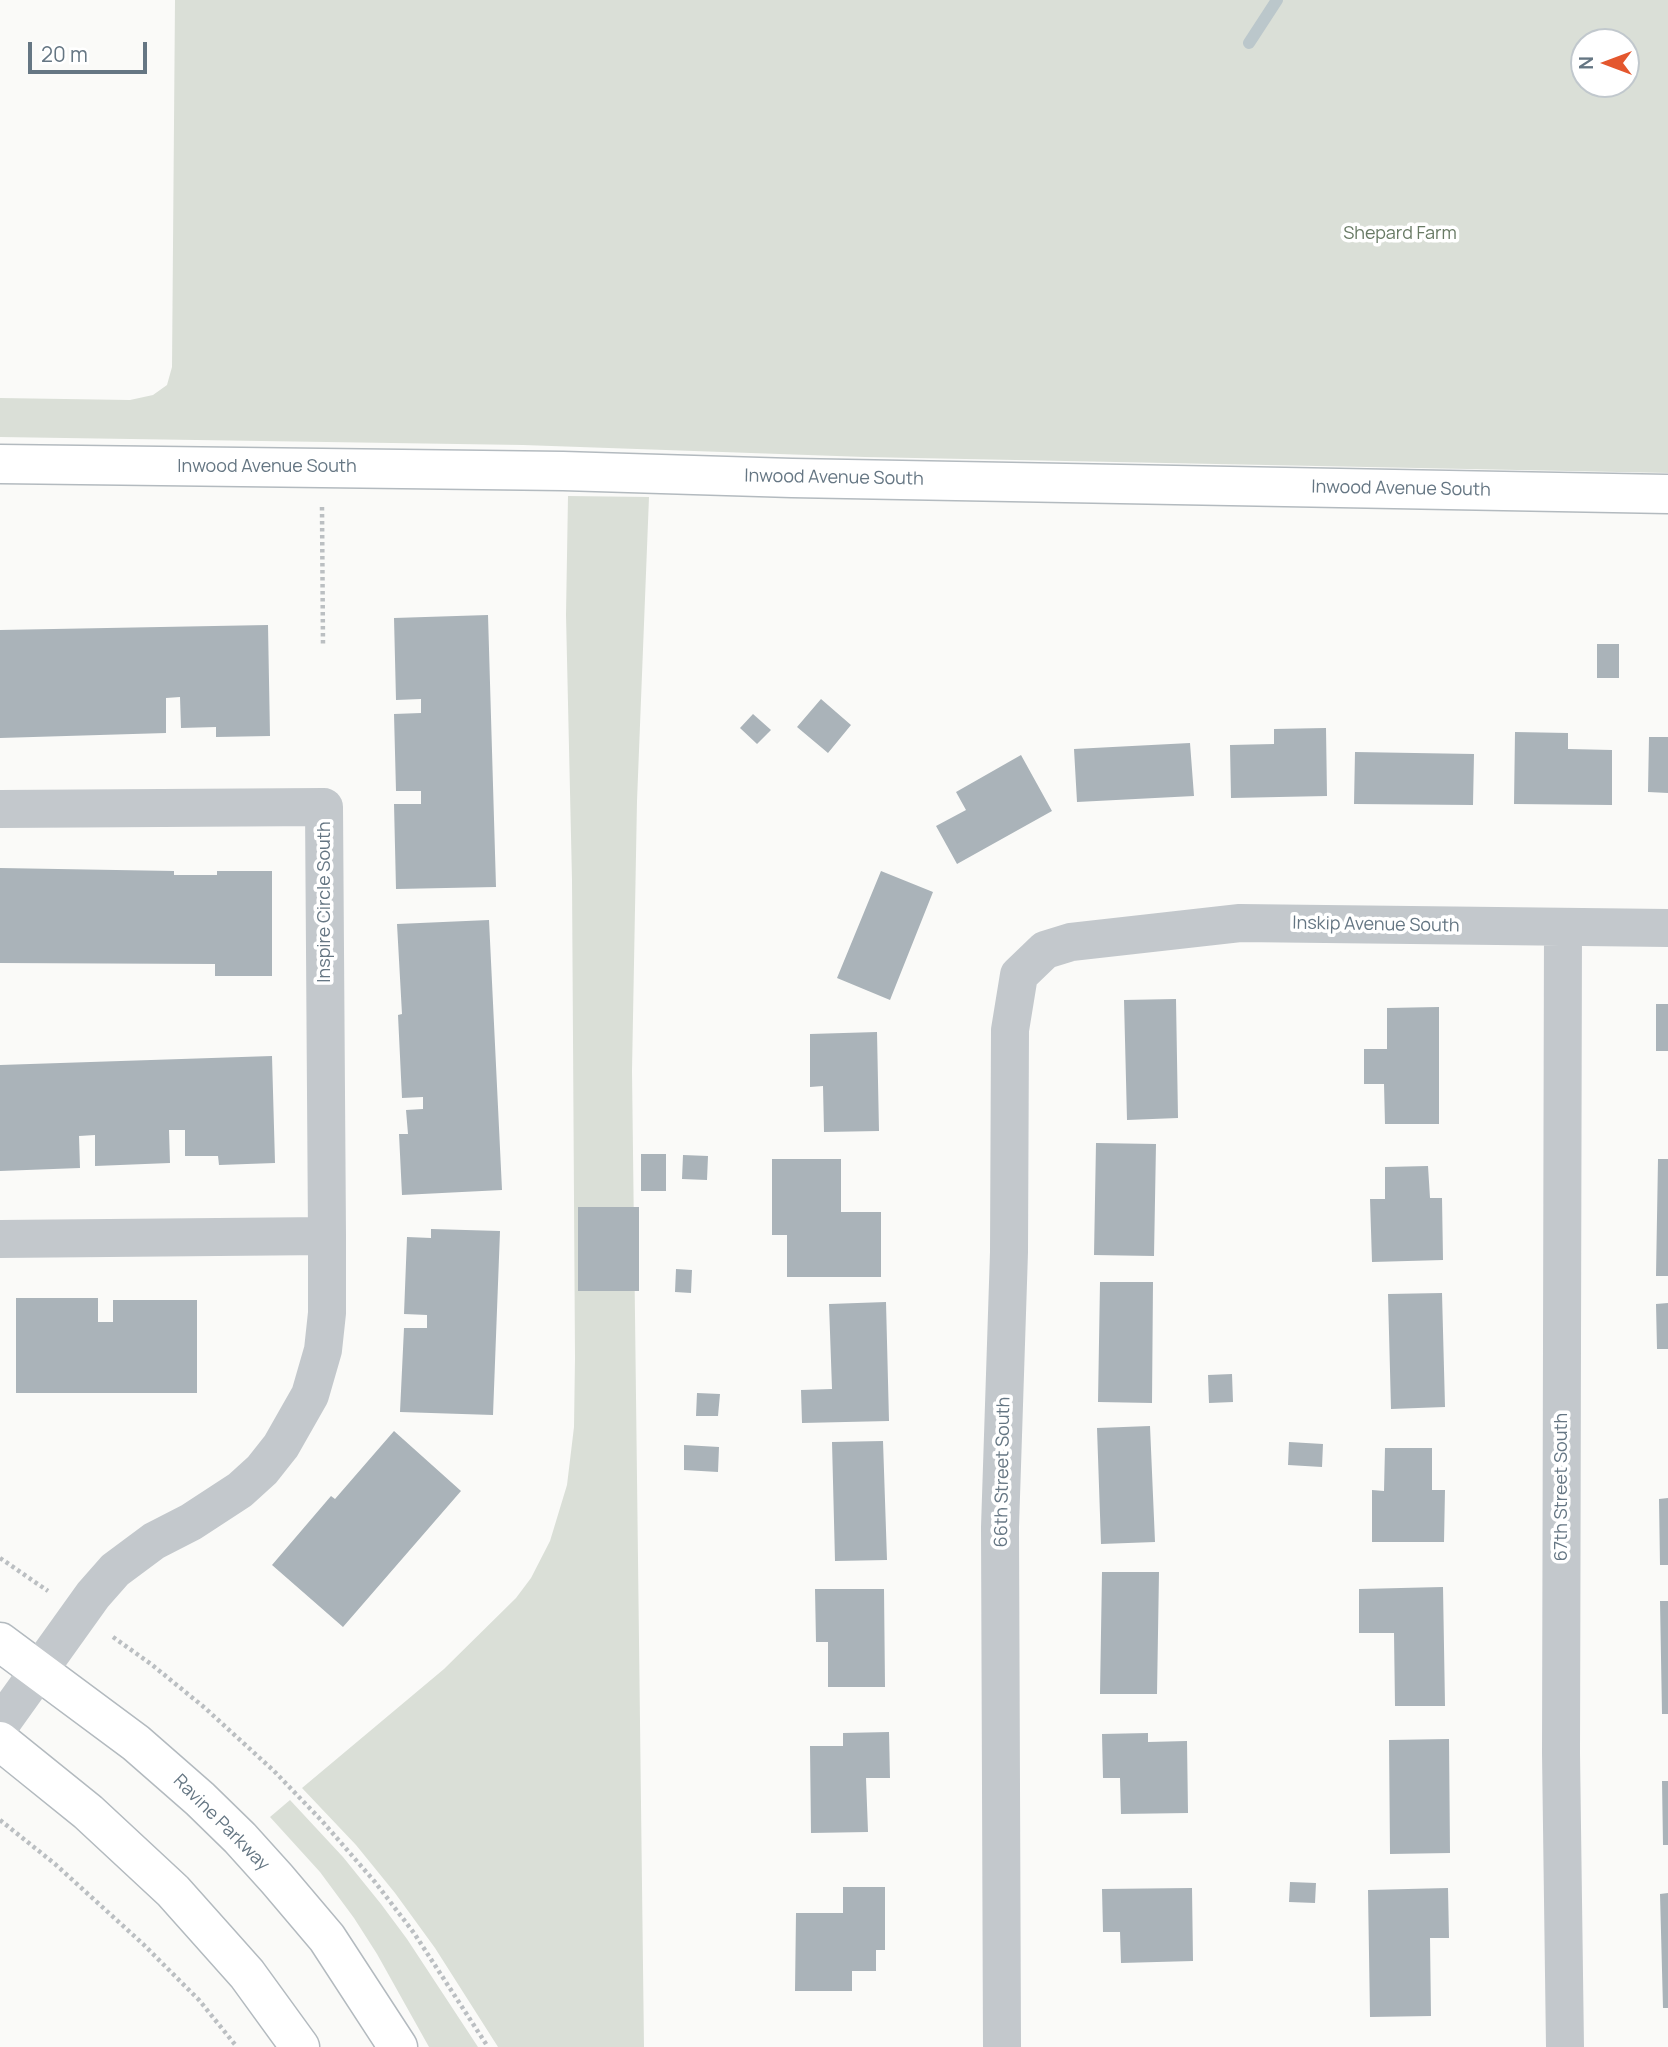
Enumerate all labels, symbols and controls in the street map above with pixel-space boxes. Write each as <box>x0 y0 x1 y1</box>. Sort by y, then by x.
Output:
scale bar <box>32 28 150 72</box>
north arrow <box>1570 28 1640 98</box>
text: 20 m <box>41 40 88 68</box>
text: N <box>1573 56 1599 70</box>
park label: Shepard Farm <box>1343 223 1457 245</box>
street label: Inwood Avenue South <box>177 456 357 478</box>
street label: Inwood Avenue South <box>744 466 924 490</box>
street label: Inwood Avenue South <box>1311 477 1491 501</box>
street label: Inspire Circle South <box>314 821 336 983</box>
street label: Inskip Avenue South <box>1292 913 1460 937</box>
street label: 66th Street South <box>991 1397 1015 1547</box>
street label: 67th Street South <box>1551 1413 1573 1561</box>
street label: Ravine Parkway <box>168 1770 274 1876</box>

